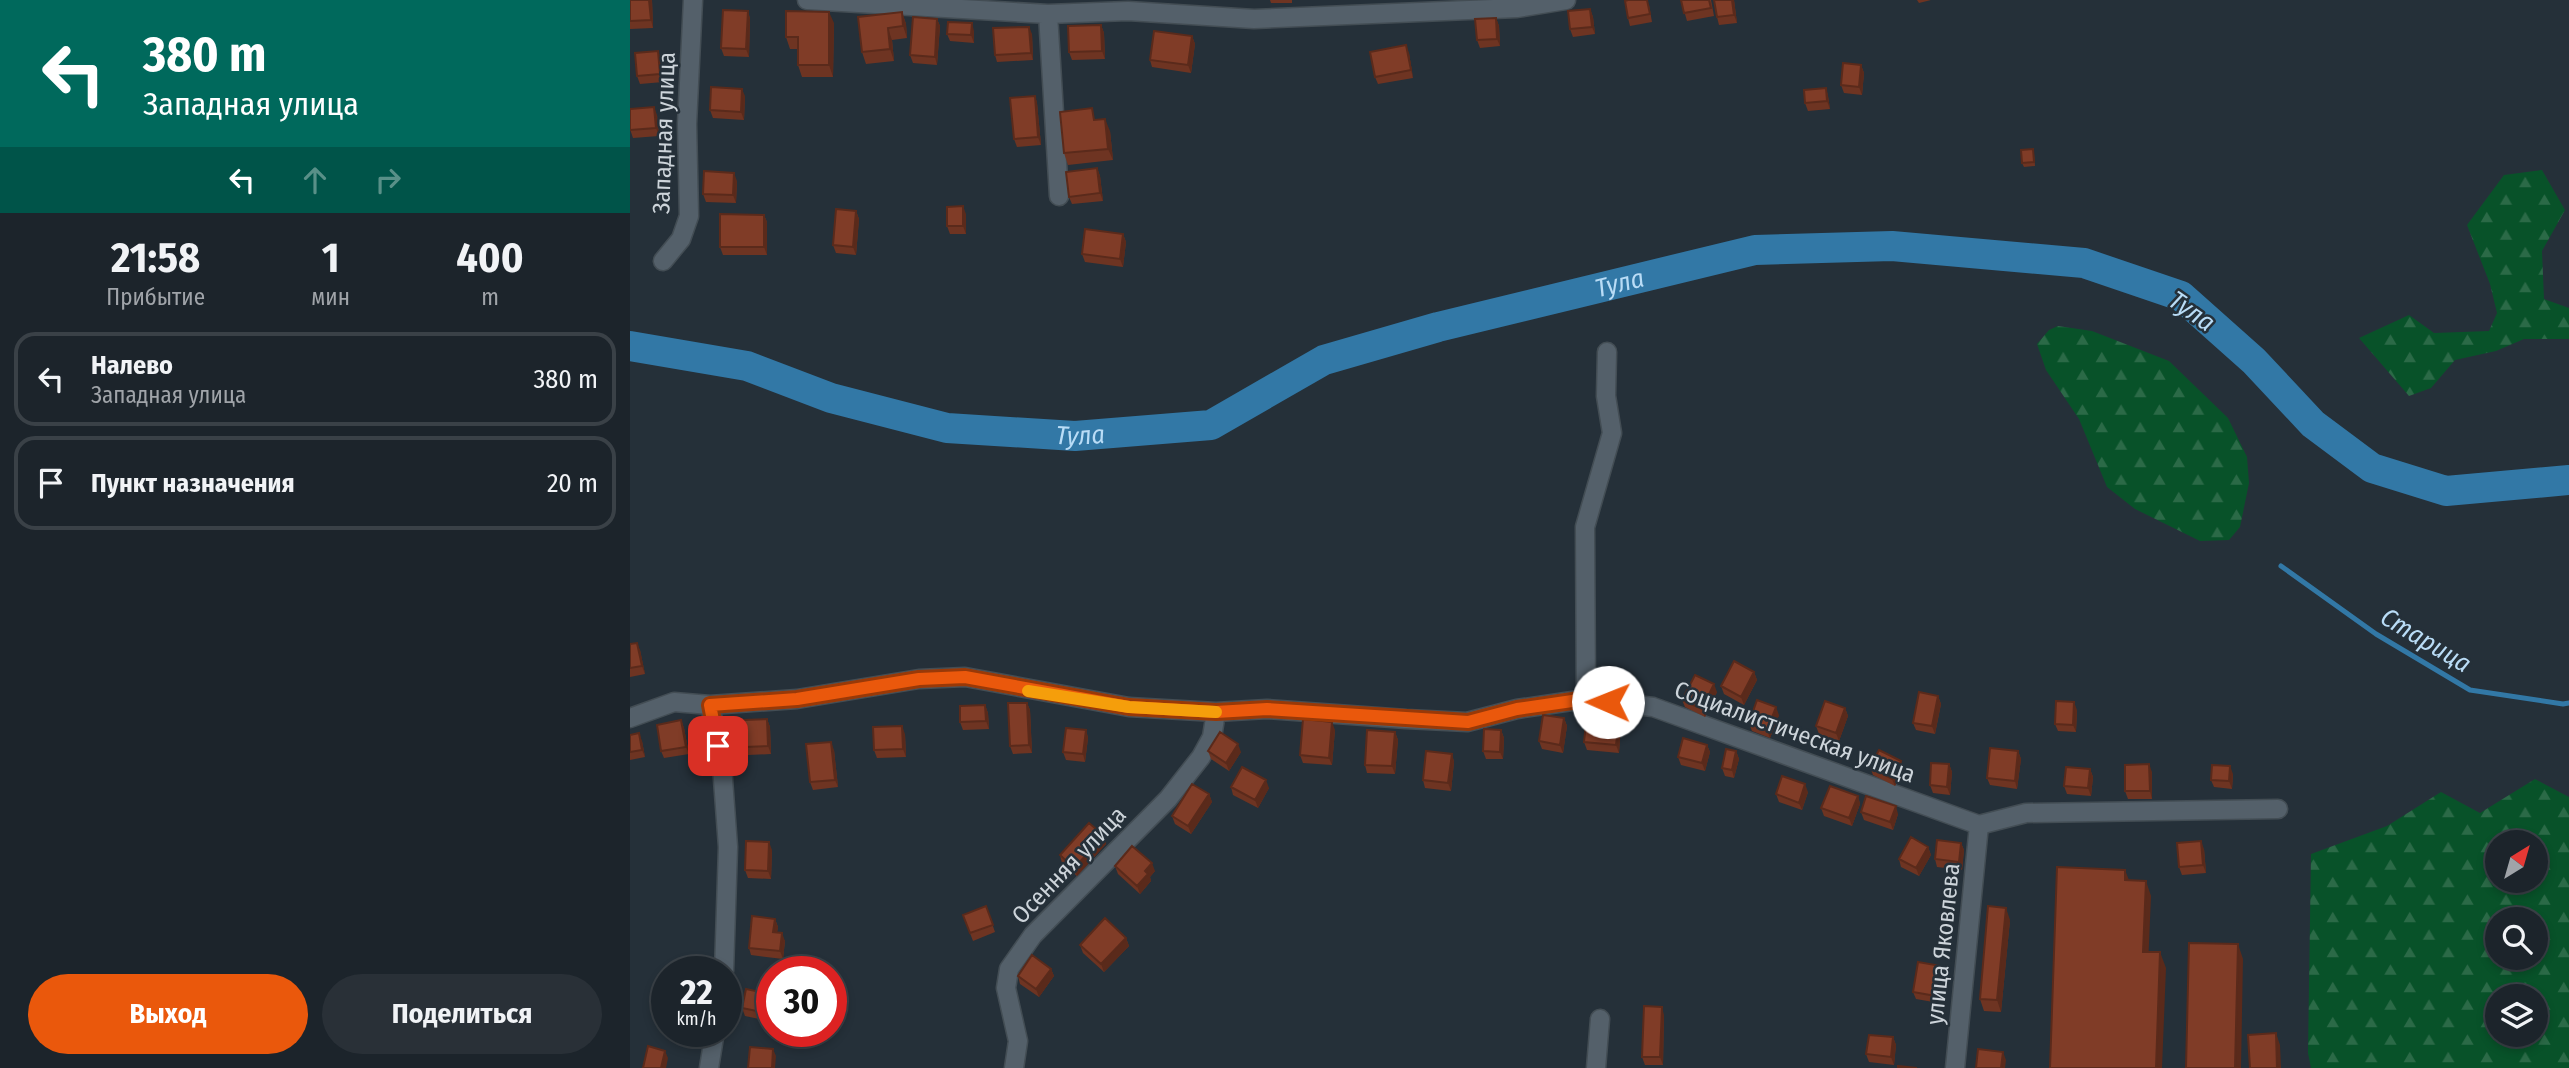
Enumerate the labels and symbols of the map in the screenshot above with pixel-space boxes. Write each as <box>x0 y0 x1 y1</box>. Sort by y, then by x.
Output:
street label: Западная улица <box>647 52 681 214</box>
water label: Тула <box>1592 263 1647 304</box>
water label: Тула <box>2163 285 2221 338</box>
water label: Тула <box>1055 419 1106 452</box>
water label: Старица <box>2375 601 2477 680</box>
position arrow <box>1571 665 1645 739</box>
street label: Социалистическая улица <box>1671 675 1919 789</box>
pin <box>688 716 748 776</box>
street label: Осенняя улица <box>1006 801 1132 929</box>
north arrow <box>2485 830 2548 892</box>
street label: улица Яковлева <box>1921 862 1965 1026</box>
speed limit sign: 30 <box>756 956 847 1047</box>

